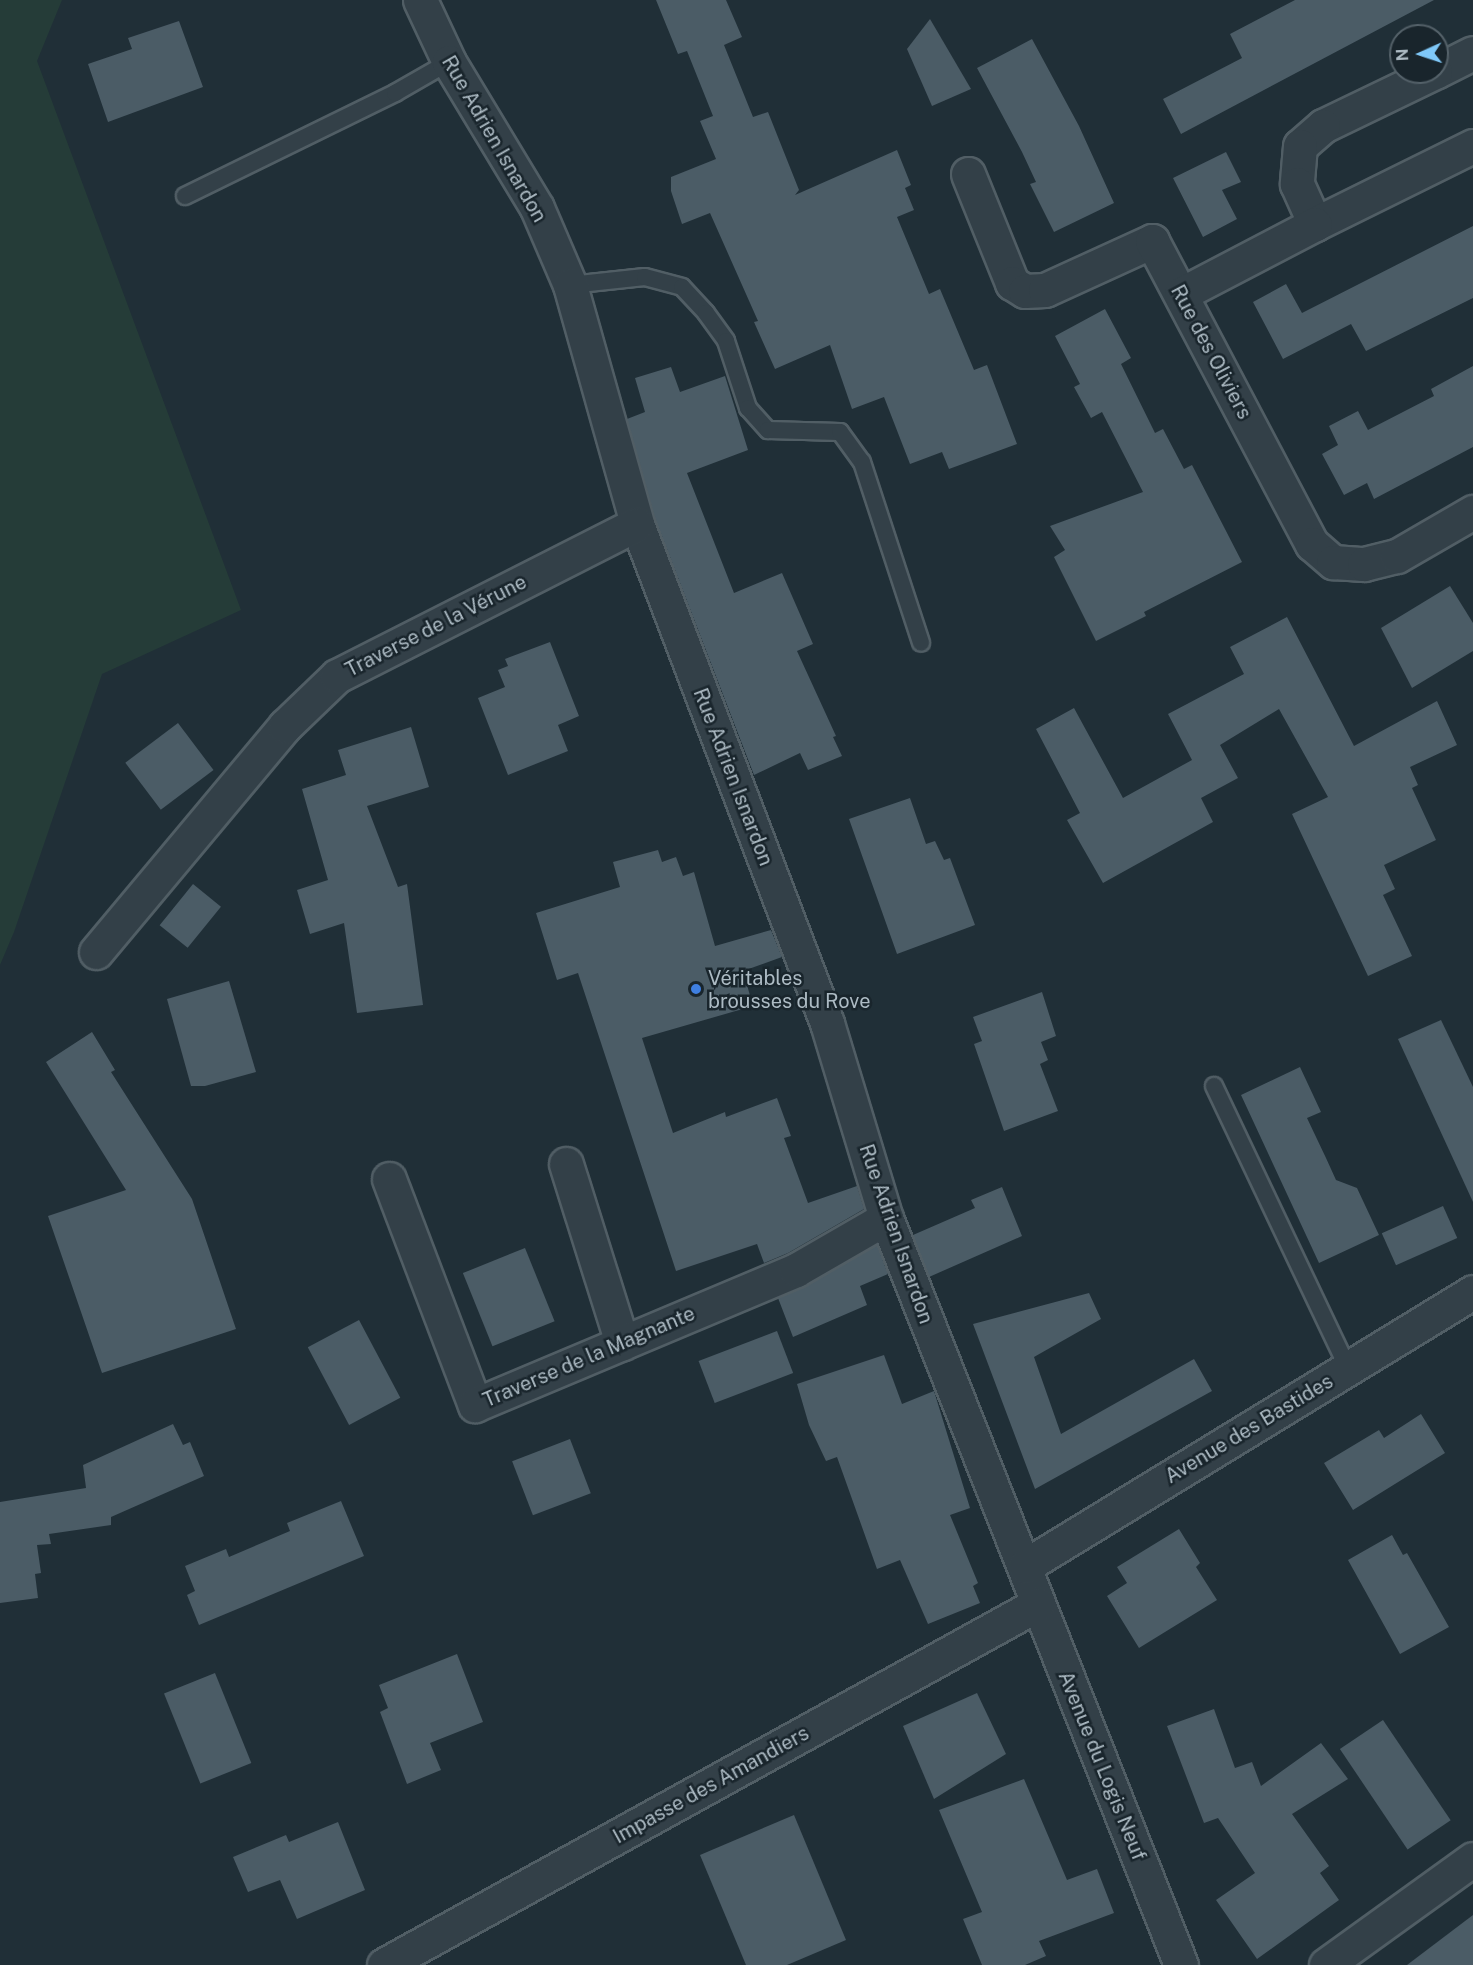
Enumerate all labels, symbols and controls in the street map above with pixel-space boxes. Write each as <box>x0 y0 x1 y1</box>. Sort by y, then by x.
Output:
north arrow <box>1389 24 1449 84</box>
text: N <box>1393 48 1412 62</box>
street label: Rue Adrien Isnardon <box>436 51 552 227</box>
street label: Rue des Oliviers <box>1165 281 1257 423</box>
street label: Traverse de la Vérune <box>341 570 531 682</box>
street label: Rue Adrien Isnardon <box>688 685 778 869</box>
place label: Véritables brousses du Rove <box>708 966 871 1013</box>
marker: Véritables brousses du Rove <box>689 982 703 996</box>
street label: Rue Adrien Isnardon <box>854 1141 938 1327</box>
street label: Traverse de la Magnante <box>479 1301 699 1413</box>
street label: Avenue des Bastides <box>1161 1369 1337 1489</box>
street label: Avenue du Logis Neuf <box>1053 1668 1151 1864</box>
street label: Impasse des Amandiers <box>609 1721 813 1849</box>

